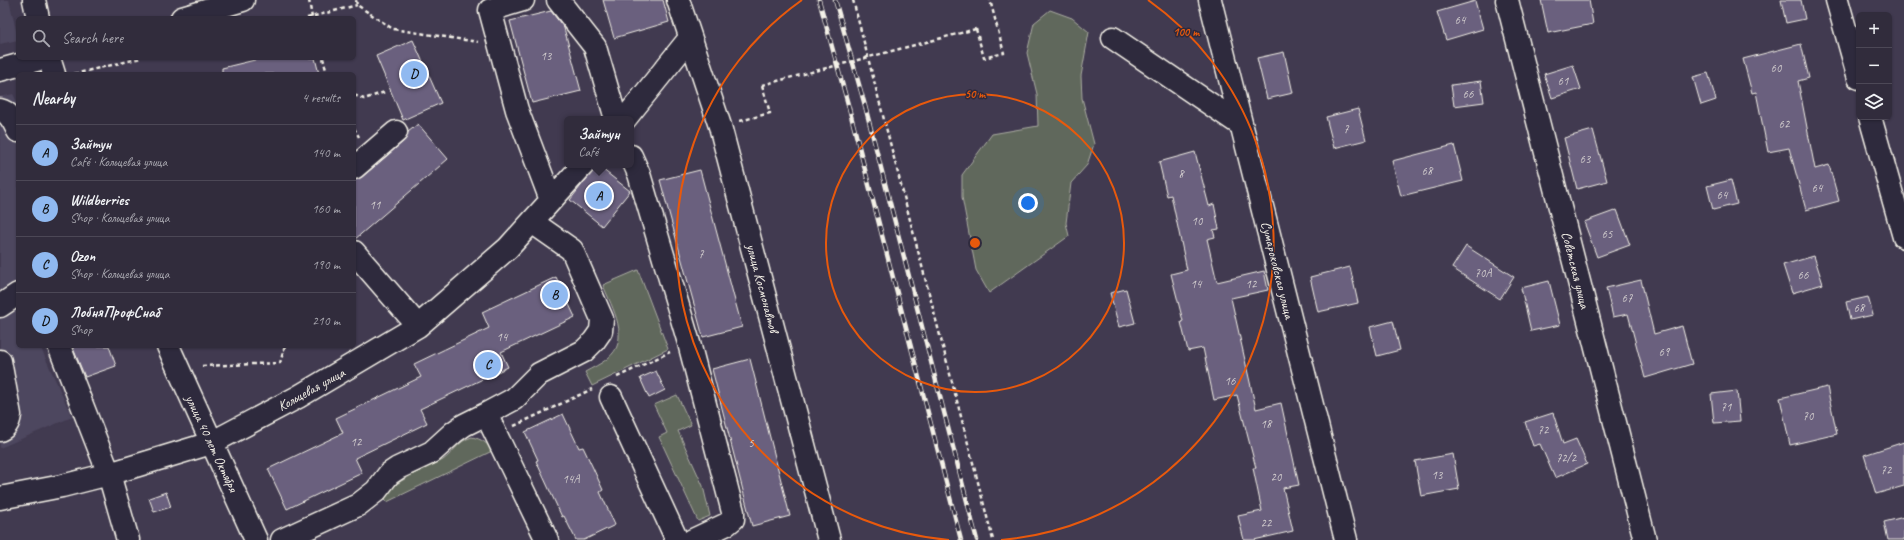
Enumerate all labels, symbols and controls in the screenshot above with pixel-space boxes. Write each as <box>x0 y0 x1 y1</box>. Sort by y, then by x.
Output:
house number: 64 <box>1455 12 1467 28</box>
map controls <box>1856 12 1892 120</box>
button: + <box>1856 12 1892 48</box>
search box <box>16 16 356 60</box>
text: 100 m <box>1173 24 1200 40</box>
icon: search <box>30 27 52 49</box>
text: Search here <box>62 29 123 48</box>
house number: 13 <box>541 48 553 64</box>
button: − <box>1856 48 1892 84</box>
pin: D <box>401 59 427 89</box>
house number: 60 <box>1771 60 1783 76</box>
house number: 61 <box>1558 73 1569 89</box>
button: layers <box>1856 84 1892 120</box>
text: 50 m <box>965 86 986 102</box>
house number: 66 <box>1463 86 1474 102</box>
text: Nearby <box>32 88 75 109</box>
text: 4 results <box>302 90 340 106</box>
popup <box>564 116 634 168</box>
house number: 62 <box>1779 116 1791 132</box>
house number: 7 <box>1343 121 1349 137</box>
text: Зайтун <box>578 125 620 144</box>
text: Зайтун <box>70 135 111 154</box>
text: Café <box>578 144 598 160</box>
text: A <box>42 145 48 161</box>
text: 140 m <box>312 145 340 161</box>
house number: 63 <box>1580 151 1592 167</box>
text: Café · Кольцевая улица <box>70 154 167 170</box>
house number: 68 <box>1422 163 1434 179</box>
house number: 8 <box>1178 166 1185 182</box>
house number: 64 <box>1812 180 1824 196</box>
pin: A <box>586 181 612 211</box>
house number: 64 <box>1717 187 1729 203</box>
text: Wildberries <box>70 191 129 210</box>
your location <box>1018 193 1038 213</box>
house number: 11 <box>370 197 381 213</box>
text: B <box>42 201 48 217</box>
text: 160 m <box>312 201 340 217</box>
text: Shop · Кольцевая улица <box>70 210 169 226</box>
house number: 10 <box>1192 213 1204 229</box>
street label: Сумароковская улица <box>1257 220 1298 322</box>
house number: 65 <box>1602 226 1613 242</box>
street label: Советская улица <box>1558 230 1594 311</box>
centre of rings <box>968 236 982 250</box>
street label: улица Космонавтов <box>742 241 783 337</box>
house number: 7 <box>698 246 704 262</box>
text: Ozon <box>70 247 95 266</box>
text: C <box>42 257 48 273</box>
text: 190 m <box>312 257 340 273</box>
house number: 70А <box>1475 265 1492 281</box>
text: Shop · Кольцевая улица <box>70 266 169 282</box>
house number: 66 <box>1798 267 1809 283</box>
house number: 14 <box>1191 276 1203 292</box>
house number: 12 <box>1246 276 1258 292</box>
pin: B <box>542 280 568 310</box>
house number: 67 <box>1622 290 1633 306</box>
house number: 68 <box>1854 300 1866 316</box>
text: ЛобняПрофСнаб <box>70 303 160 322</box>
text: D <box>41 313 49 329</box>
text: 210 m <box>312 313 340 329</box>
text: Shop <box>70 322 92 338</box>
house number: 14 <box>497 329 509 345</box>
house number: 69 <box>1659 344 1671 360</box>
pin: C <box>475 350 501 380</box>
street label: Кольцевая улица <box>275 364 348 415</box>
house number: 16 <box>1225 373 1236 389</box>
street label: улица 40 лет Октября <box>181 391 242 496</box>
house number: 71 <box>1721 399 1732 415</box>
house number: 70 <box>1803 408 1815 424</box>
house number: 18 <box>1261 416 1273 432</box>
house number: 72 <box>1538 422 1550 438</box>
house number: 12 <box>351 434 363 450</box>
house number: 5 <box>748 435 754 451</box>
house number: 72/2 <box>1556 450 1578 466</box>
house number: 72 <box>1881 462 1893 478</box>
house number: 13 <box>1432 467 1444 483</box>
house number: 20 <box>1271 469 1283 485</box>
house number: 14А <box>563 471 580 487</box>
house number: 22 <box>1261 515 1273 531</box>

